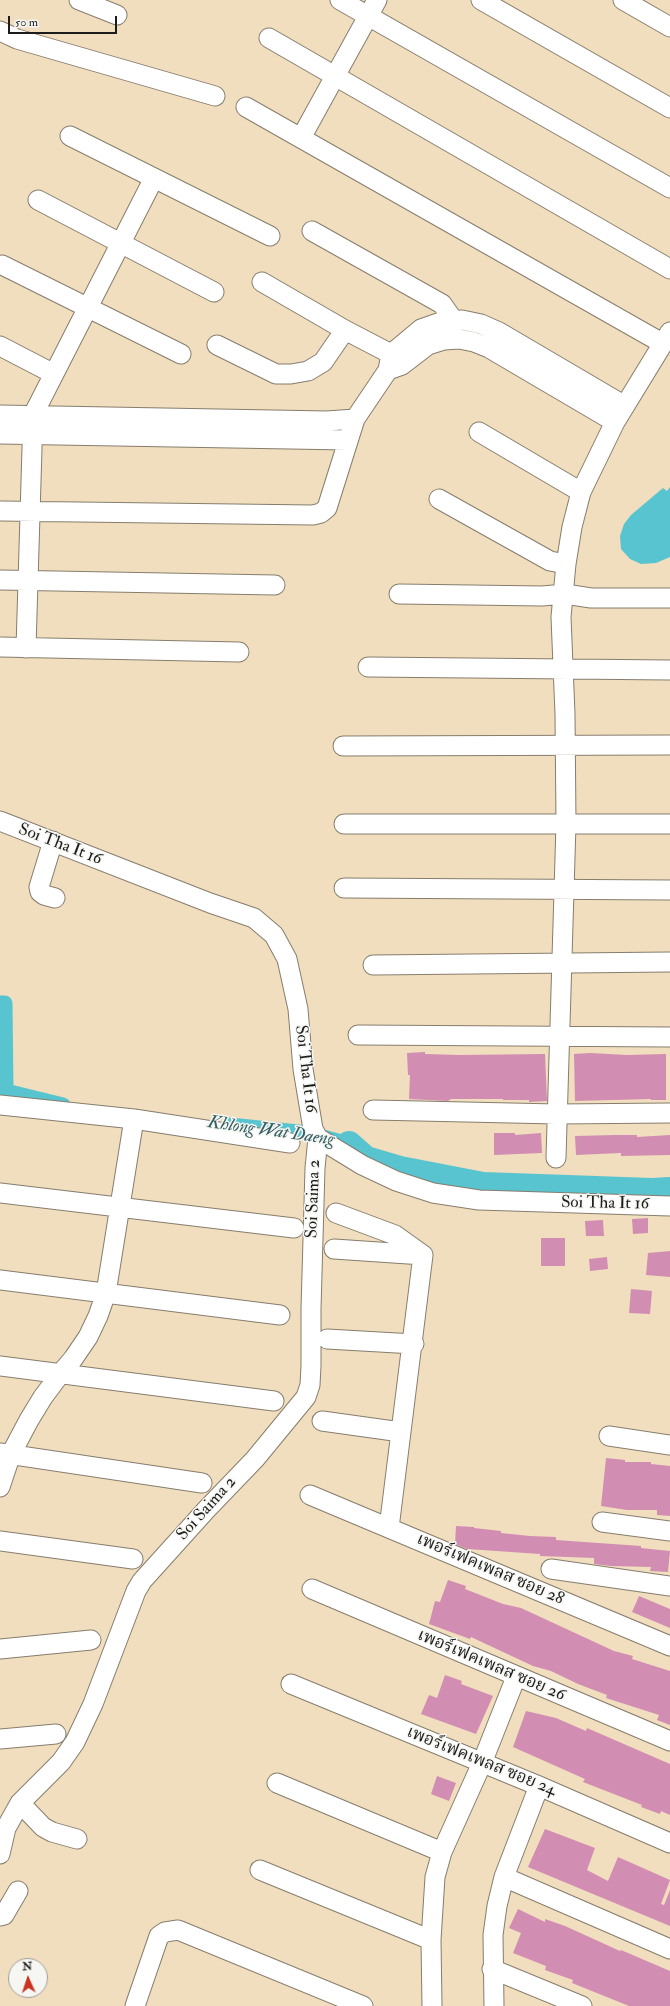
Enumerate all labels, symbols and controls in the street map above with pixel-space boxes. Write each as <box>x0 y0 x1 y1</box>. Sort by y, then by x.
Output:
scale bar <box>10 8 119 34</box>
text: 50 m <box>15 15 38 30</box>
street label: Soi Tha It 16 <box>15 820 105 870</box>
street label: Soi Tha It 16 <box>290 1024 320 1114</box>
water label: Khlong Wat Daeng <box>206 1112 336 1152</box>
street label: Soi Saima 2 <box>302 1159 326 1239</box>
street label: Soi Tha It 16 <box>561 1193 649 1215</box>
street label: Soi Saima 2 <box>173 1473 241 1545</box>
street label: เพอร์เฟคเพลส ซอย 28 <box>413 1530 567 1610</box>
street label: เพอร์เฟคเพลส ซอย 26 <box>414 1626 568 1706</box>
street label: เพอร์เฟคเพลส ซอย 24 <box>403 1723 559 1801</box>
north arrow <box>8 1958 48 1998</box>
text: N <box>22 1960 33 1973</box>

